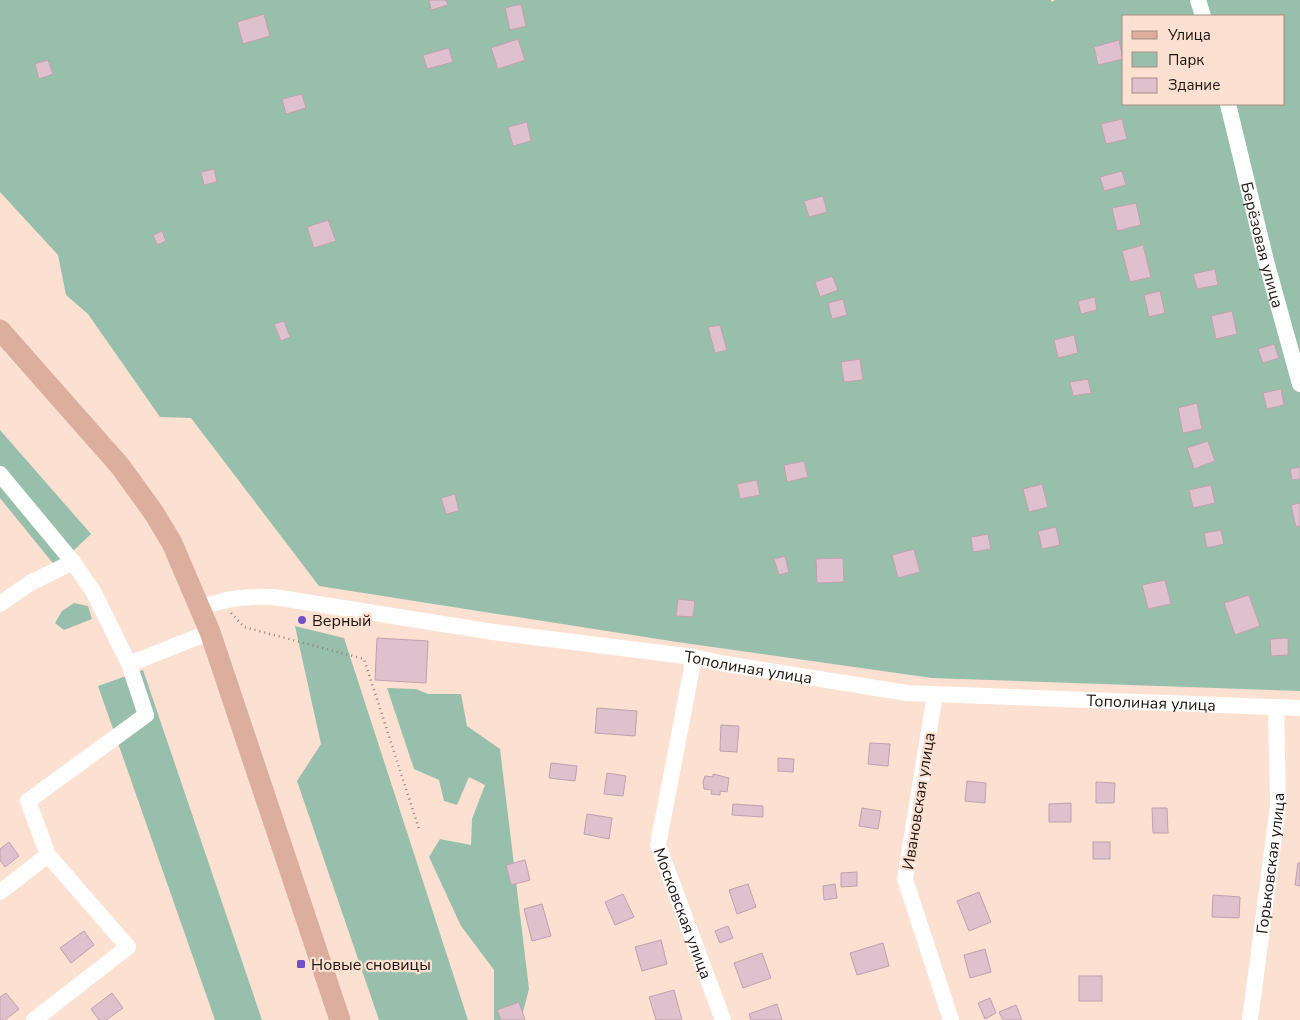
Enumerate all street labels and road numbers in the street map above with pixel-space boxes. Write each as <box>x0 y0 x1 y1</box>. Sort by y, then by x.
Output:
street label: Берёзовая улица <box>1235 180 1288 311</box>
street label: Тополиная улица <box>683 646 814 690</box>
street label: Тополиная улица <box>1086 690 1216 717</box>
street label: Ивановская улица <box>897 731 941 871</box>
street label: Горьковская улица <box>1251 792 1291 935</box>
street label: Московская улица <box>648 845 717 982</box>

